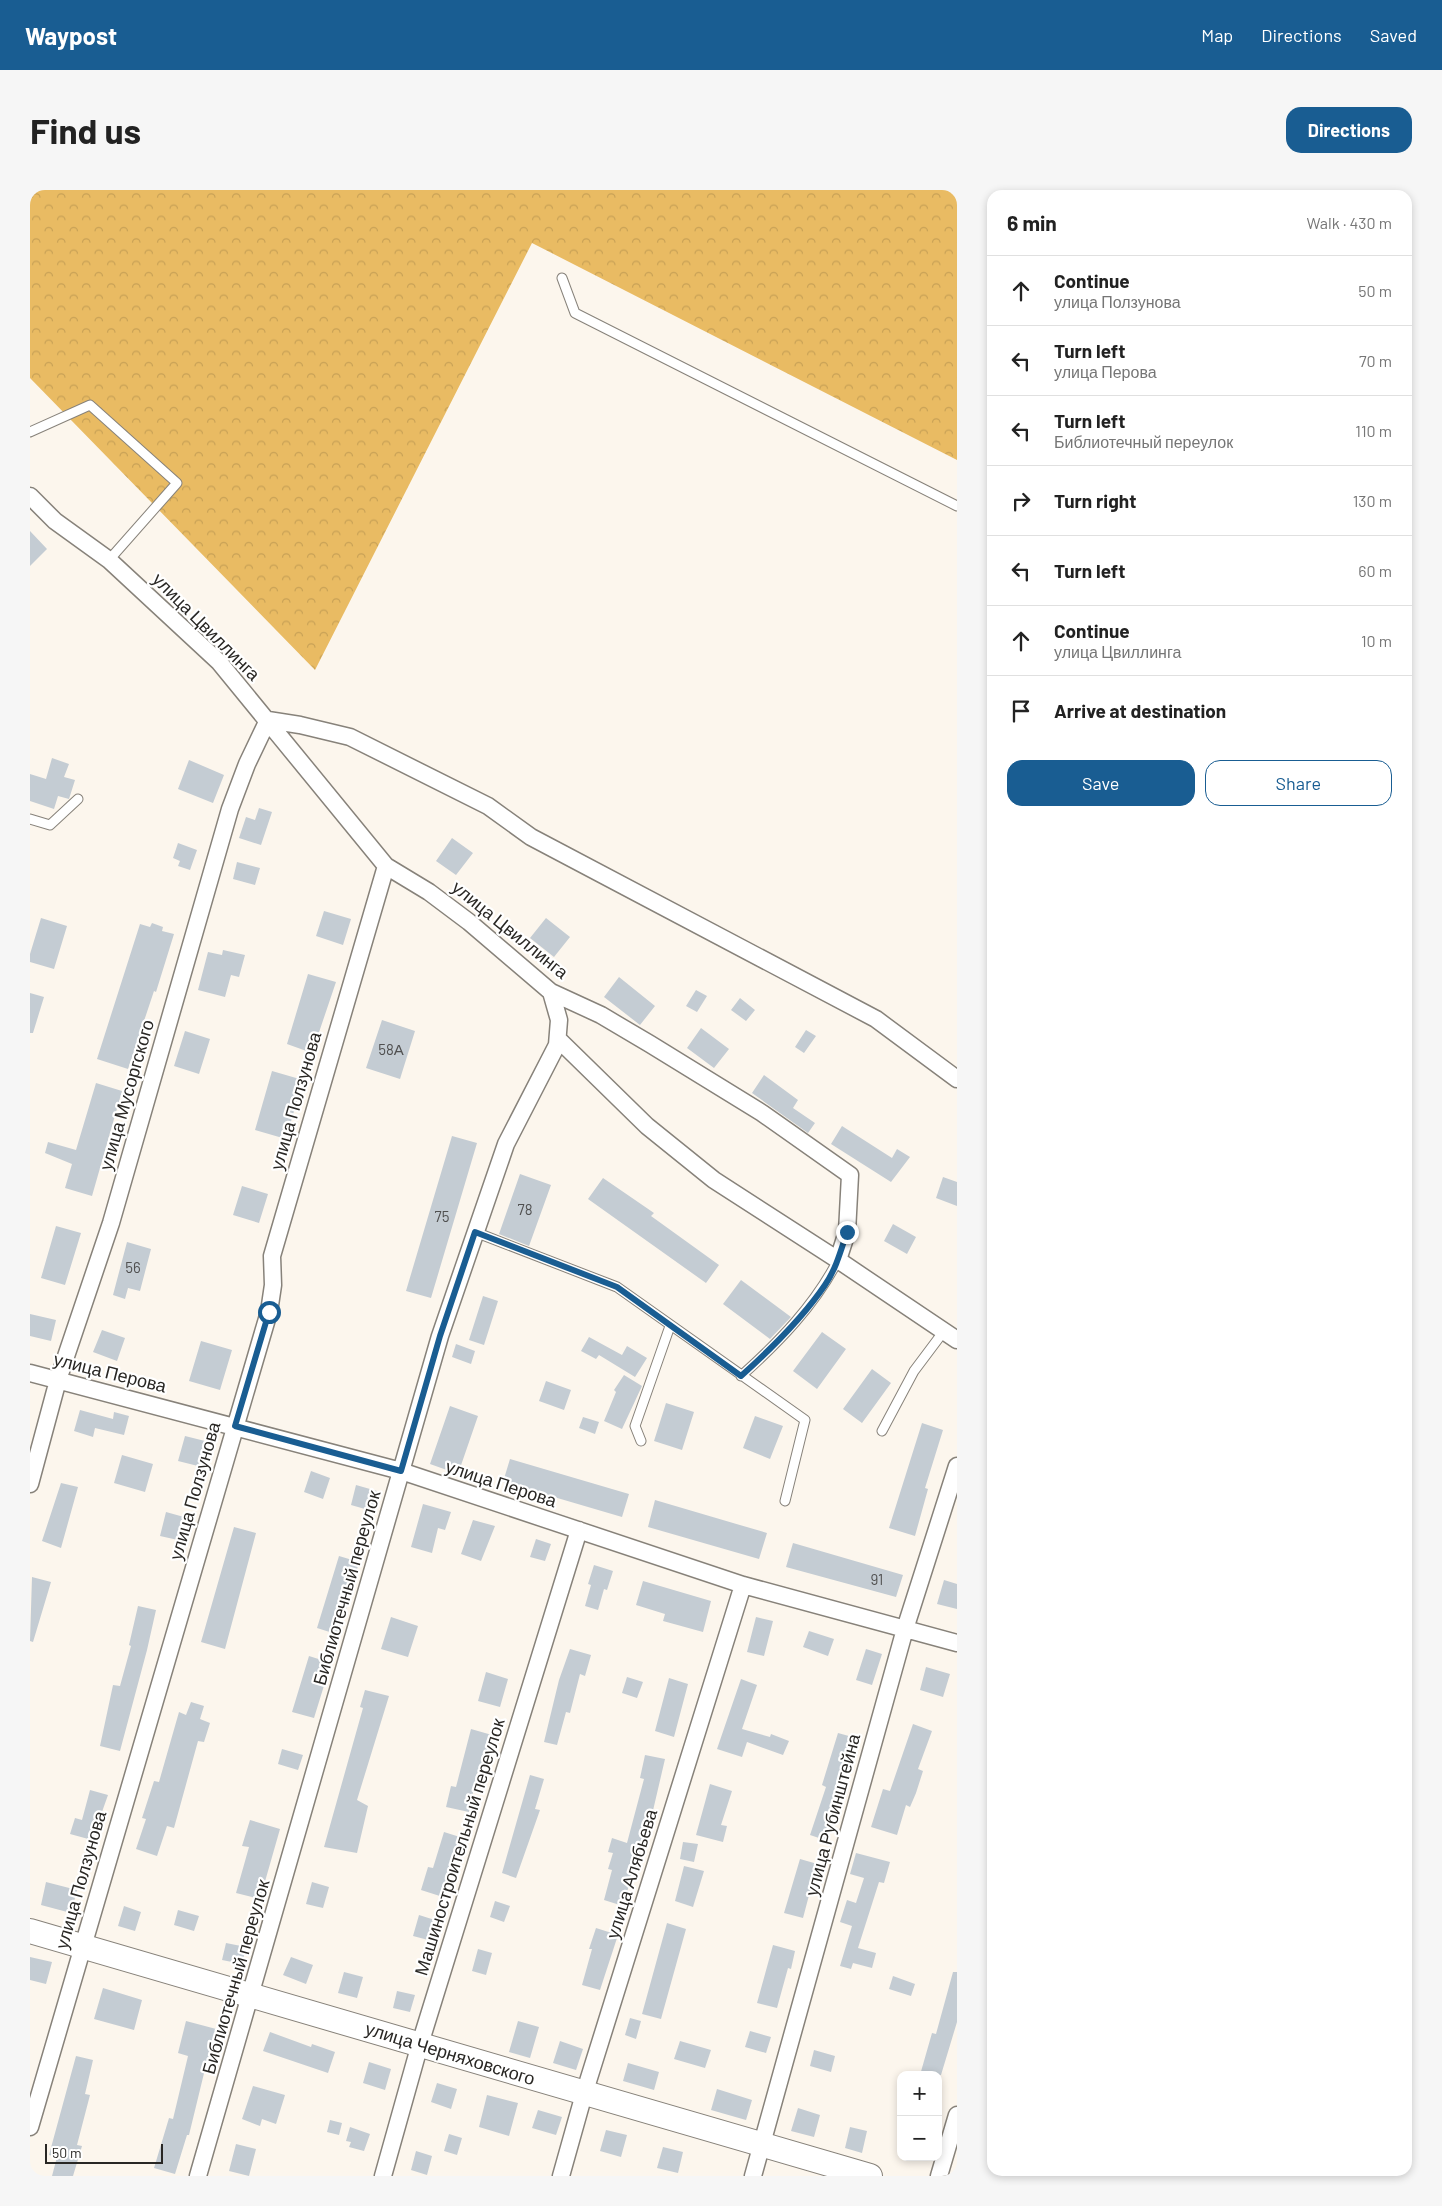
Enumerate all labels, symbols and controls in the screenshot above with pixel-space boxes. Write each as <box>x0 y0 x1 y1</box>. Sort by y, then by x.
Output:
text: Waypost <box>25 21 117 50</box>
text: Map <box>1201 24 1233 46</box>
text: Directions <box>1261 24 1342 46</box>
text: Saved <box>1370 24 1417 46</box>
button: Directions <box>1286 107 1412 153</box>
text: Find us <box>30 109 141 151</box>
text: 6 min <box>1007 210 1057 235</box>
text: Walk · 430 m <box>1307 213 1392 232</box>
text: Continue <box>1054 269 1130 292</box>
icon: ahead <box>1007 277 1035 305</box>
text: 50 m <box>1358 281 1392 300</box>
text: улица Ползунова <box>1054 292 1181 311</box>
text: Turn left <box>1054 339 1125 362</box>
icon: left <box>1007 347 1035 375</box>
text: 70 m <box>1359 351 1392 370</box>
text: улица Перова <box>1054 362 1157 381</box>
text: Turn left <box>1054 409 1125 432</box>
icon: left <box>1007 417 1035 445</box>
text: 110 m <box>1355 421 1392 440</box>
text: Библиотечный переулок <box>1054 432 1233 451</box>
icon: right <box>1007 487 1035 515</box>
text: Turn right <box>1054 489 1136 512</box>
text: 130 m <box>1353 491 1392 510</box>
icon: left <box>1007 557 1035 585</box>
text: Turn left <box>1054 559 1125 582</box>
text: 60 m <box>1358 561 1392 580</box>
street label: улица Цвиллинга <box>148 568 266 685</box>
text: Continue <box>1054 619 1130 642</box>
icon: ahead <box>1007 627 1035 655</box>
text: 10 m <box>1361 631 1392 650</box>
text: улица Цвиллинга <box>1054 642 1181 661</box>
icon: arrive <box>1007 697 1035 725</box>
text: Arrive at destination <box>1054 699 1226 722</box>
button: Save <box>1007 760 1195 806</box>
button: Share <box>1205 760 1392 806</box>
street label: улица Цвиллинга <box>448 876 574 983</box>
street label: улица Мусоргского <box>94 1017 158 1173</box>
street label: улица Ползунова <box>265 1028 326 1172</box>
house number: 58А <box>378 1040 404 1058</box>
house number: 78 <box>518 1200 532 1218</box>
house number: 75 <box>435 1207 449 1225</box>
route end <box>836 1221 859 1244</box>
house number: 56 <box>125 1258 141 1276</box>
route start <box>258 1301 281 1324</box>
street label: улица Перова <box>52 1347 170 1397</box>
street label: улица Ползунова <box>164 1418 225 1562</box>
street label: улица Перова <box>443 1455 561 1512</box>
street label: Библиотечный переулок <box>308 1488 384 1688</box>
house number: 91 <box>871 1570 883 1588</box>
street label: Машиностроительный переулок <box>409 1715 509 1978</box>
street label: улица Рубинштейна <box>800 1730 865 1898</box>
street label: улица Алябьева <box>601 1805 661 1941</box>
street label: улица Ползунова <box>50 1807 111 1951</box>
street label: Библиотечный переулок <box>197 1877 273 2077</box>
street label: улица Черняховского <box>363 2017 538 2089</box>
map controls <box>897 2071 942 2161</box>
button: + <box>897 2071 942 2116</box>
button: − <box>897 2116 942 2161</box>
scale bar <box>45 2141 162 2164</box>
text: 50 m <box>52 2144 81 2161</box>

